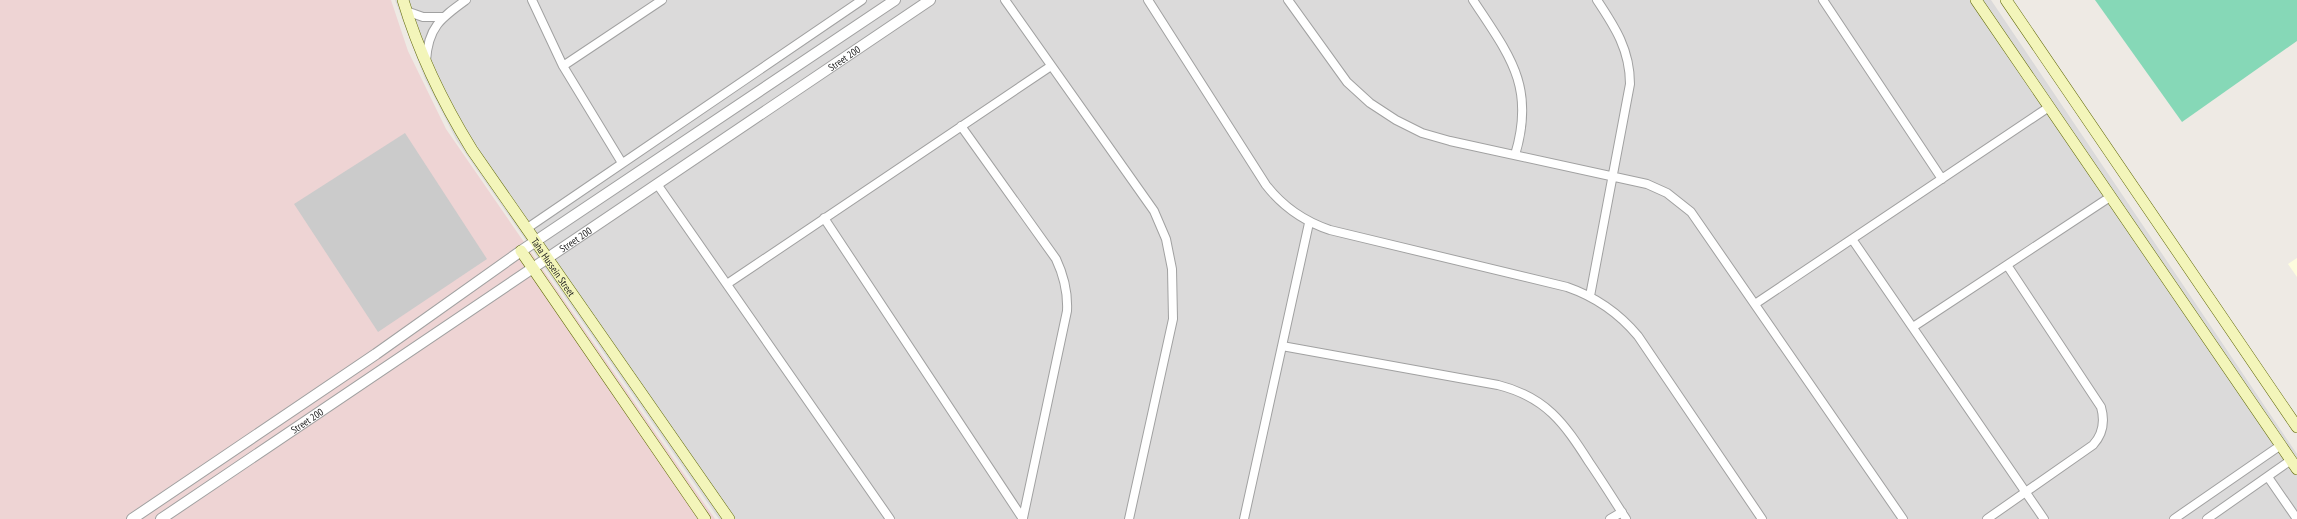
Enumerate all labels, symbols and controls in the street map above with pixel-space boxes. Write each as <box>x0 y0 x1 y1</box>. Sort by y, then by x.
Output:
street label: Street 200 <box>826 43 863 74</box>
street label: Street 200 <box>557 224 595 255</box>
street label: Taha Hussein Street <box>528 235 578 299</box>
street label: Street 200 <box>288 405 326 437</box>

